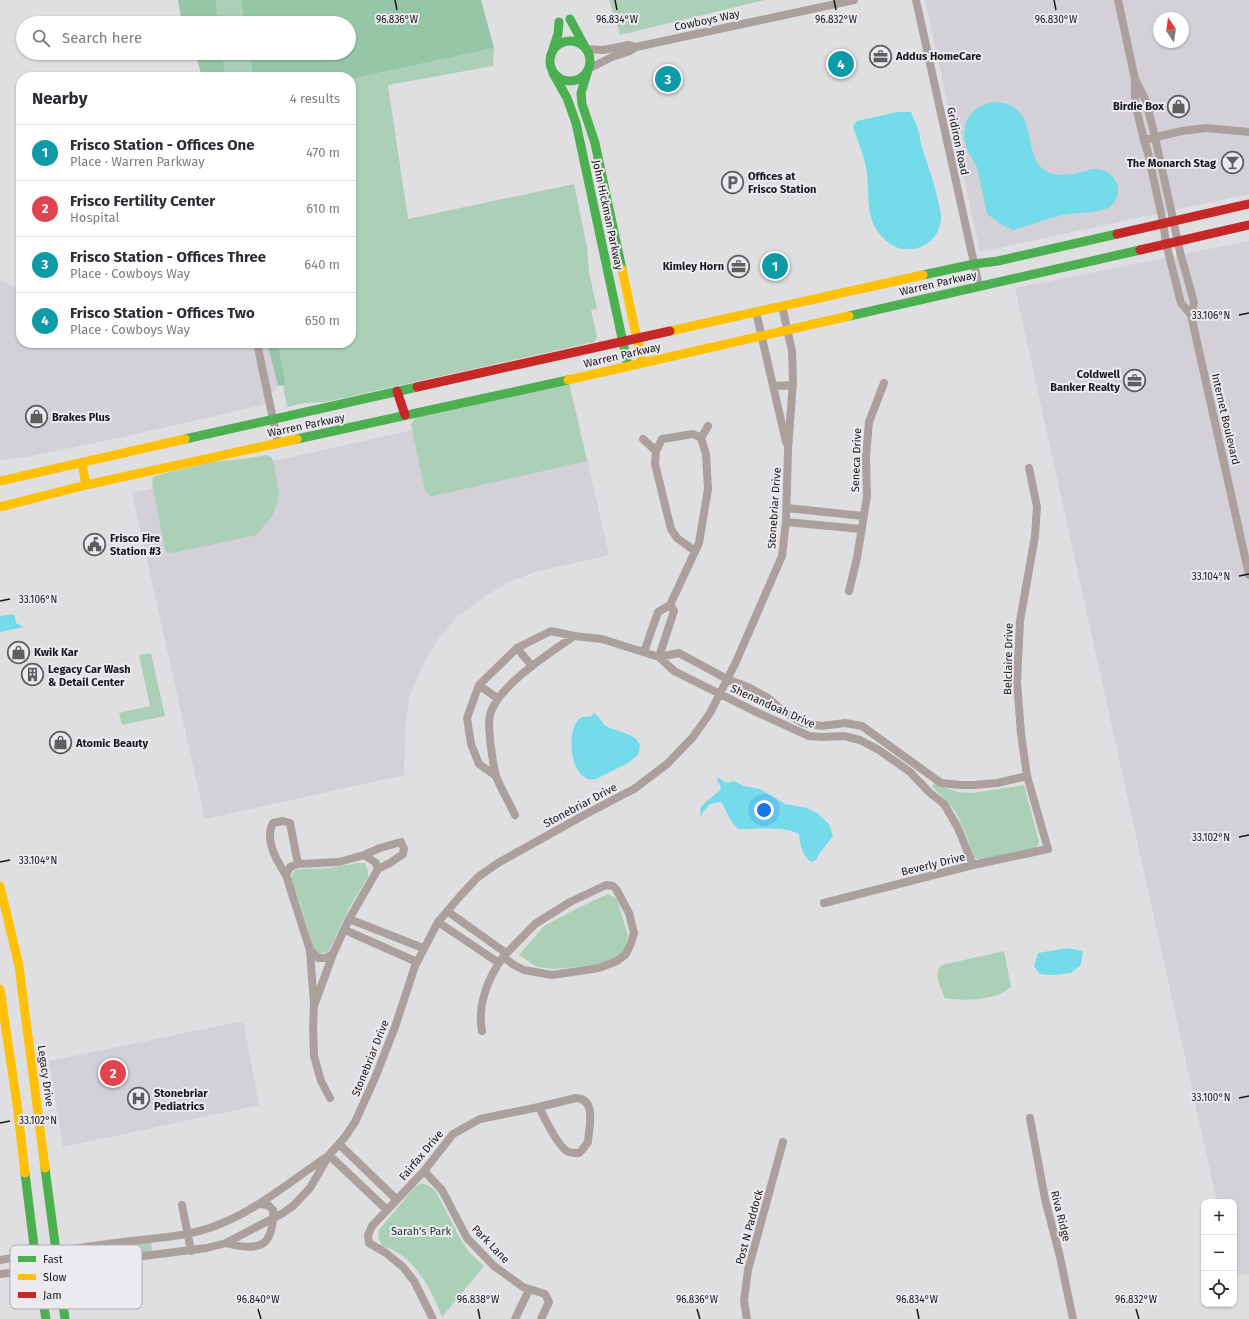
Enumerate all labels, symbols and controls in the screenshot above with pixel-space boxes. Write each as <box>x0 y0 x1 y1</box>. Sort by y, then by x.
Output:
street label: Cowboys Way <box>673 7 742 34</box>
north arrow <box>1153 12 1189 48</box>
text: 96.836°W <box>376 14 419 26</box>
text: 96.834°W <box>596 14 639 26</box>
text: 96.832°W <box>815 14 858 26</box>
text: 96.830°W <box>1035 14 1078 26</box>
search box <box>16 16 356 60</box>
icon: search <box>30 27 52 49</box>
text: Search here <box>62 29 142 47</box>
office icon: Addus HomeCare <box>867 43 893 69</box>
pin: 4 <box>828 49 854 79</box>
place label: Addus HomeCare <box>895 50 981 63</box>
pin: 3 <box>655 64 681 94</box>
text: Nearby <box>32 88 87 109</box>
text: 4 results <box>290 91 340 106</box>
shop icon: Birdie Box <box>1166 93 1192 119</box>
place label: Birdie Box <box>1113 100 1164 113</box>
street label: Gridiron Road <box>944 106 971 176</box>
text: Frisco Station - Offices One <box>70 136 255 154</box>
text: 1 <box>42 145 48 160</box>
text: 470 m <box>306 145 340 160</box>
bar icon: The Monarch Stag <box>1219 150 1245 176</box>
text: Place · Warren Parkway <box>70 154 205 169</box>
place label: The Monarch Stag <box>1127 157 1217 170</box>
street label: John Hickman Parkway <box>589 159 626 272</box>
parking icon: Offices at Frisco Station <box>719 169 745 195</box>
place label: Offices at Frisco Station <box>748 170 816 196</box>
text: Frisco Fertility Center <box>70 192 215 210</box>
text: 2 <box>42 201 48 216</box>
text: 610 m <box>306 201 340 216</box>
text: Hospital <box>70 210 119 225</box>
text: Frisco Station - Offices Three <box>70 248 266 266</box>
pin: 1 <box>762 251 788 281</box>
office icon: Kimley Horn <box>726 253 752 279</box>
text: 3 <box>42 257 48 272</box>
text: 640 m <box>304 257 340 272</box>
place label: Kimley Horn <box>663 260 724 273</box>
text: Place · Cowboys Way <box>70 266 190 281</box>
street label: Warren Parkway <box>898 268 979 299</box>
text: Frisco Station - Offices Two <box>70 304 255 322</box>
text: 33.106°N <box>1192 310 1230 322</box>
text: 4 <box>41 313 49 328</box>
text: 650 m <box>305 313 340 328</box>
text: Place · Cowboys Way <box>70 322 190 337</box>
street label: Warren Parkway <box>582 340 663 371</box>
office icon: Coldwell Banker Realty <box>1122 367 1148 393</box>
place label: Coldwell Banker Realty <box>1050 368 1121 394</box>
street label: Internet Boulevard <box>1209 372 1242 466</box>
shop icon: Brakes Plus <box>23 404 49 430</box>
place label: Brakes Plus <box>52 411 111 424</box>
street label: Warren Parkway <box>266 411 347 440</box>
street label: Seneca Drive <box>849 428 864 492</box>
street label: Stonebriar Drive <box>765 467 784 549</box>
public building icon: Frisco Fire Station #3 <box>81 531 107 557</box>
place label: Frisco Fire Station #3 <box>110 532 161 558</box>
text: 33.104°N <box>1192 571 1230 583</box>
text: 33.106°N <box>19 594 57 606</box>
street label: Belclaire Drive <box>1001 623 1016 695</box>
shop icon: Kwik Kar <box>5 639 31 665</box>
place label: Kwik Kar <box>34 646 79 659</box>
building icon: Legacy Car Wash & Detail Center <box>20 662 46 688</box>
place label: Legacy Car Wash & Detail Center <box>48 663 131 689</box>
street label: Shenandoah Drive <box>728 682 817 731</box>
shop icon: Atomic Beauty <box>48 730 74 756</box>
place label: Atomic Beauty <box>75 737 148 750</box>
street label: Stonebriar Drive <box>541 781 619 830</box>
your location <box>754 800 774 820</box>
text: 33.102°N <box>1192 832 1230 844</box>
street label: Beverly Drive <box>900 850 966 879</box>
text: 33.104°N <box>19 855 57 867</box>
street label: Stonebriar Drive <box>349 1018 392 1098</box>
street label: Legacy Drive <box>35 1044 56 1108</box>
pin: 2 <box>100 1058 126 1088</box>
hospital icon: Stonebriar Pediatrics <box>126 1086 152 1112</box>
place label: Stonebriar Pediatrics <box>154 1087 208 1113</box>
text: 33.100°N <box>1192 1092 1230 1104</box>
text: 33.102°N <box>19 1115 57 1127</box>
street label: Fairfax Drive <box>397 1128 446 1183</box>
street label: Post N Paddock <box>733 1188 766 1266</box>
street label: Riva Ridge <box>1048 1189 1073 1243</box>
map controls <box>1201 1199 1237 1307</box>
button: + <box>1201 1199 1237 1235</box>
street label: Park Lane <box>469 1222 512 1266</box>
park label: Sarah's Park <box>391 1225 451 1238</box>
button: − <box>1201 1235 1237 1271</box>
legend <box>10 1245 142 1309</box>
text: Fast <box>43 1253 63 1266</box>
text: Slow <box>43 1271 67 1284</box>
button: locate <box>1201 1271 1237 1307</box>
text: Jam <box>43 1289 62 1302</box>
text: 96.840°W <box>237 1294 280 1306</box>
text: 96.838°W <box>457 1294 500 1306</box>
text: 96.836°W <box>676 1294 719 1306</box>
text: 96.834°W <box>896 1294 939 1306</box>
text: 96.832°W <box>1115 1294 1158 1306</box>

